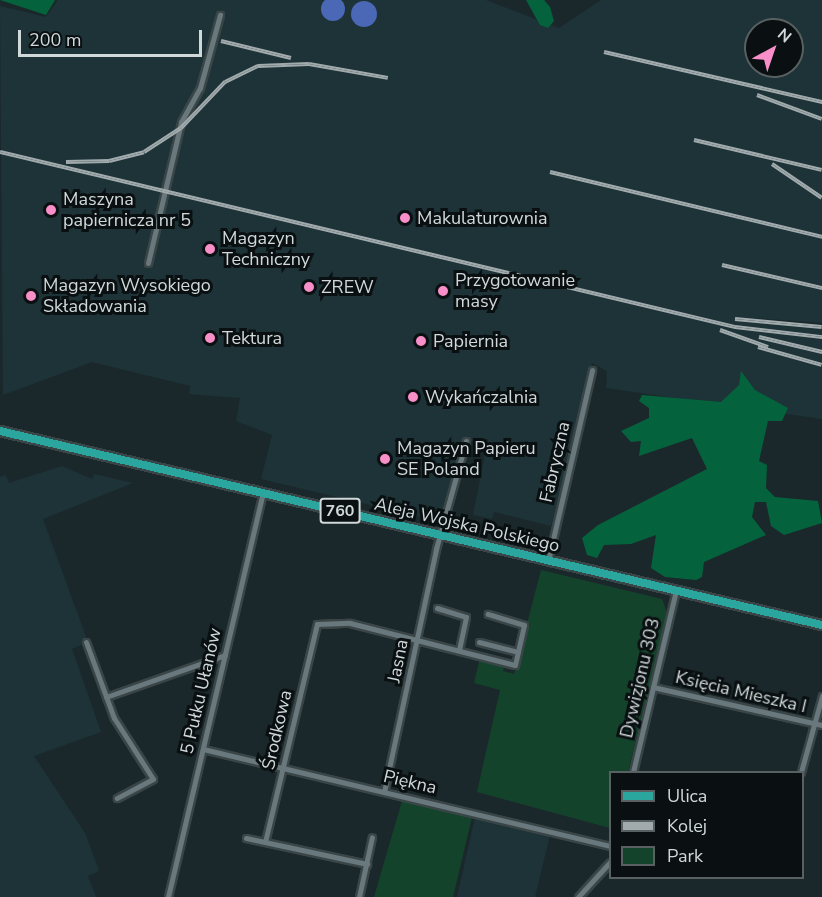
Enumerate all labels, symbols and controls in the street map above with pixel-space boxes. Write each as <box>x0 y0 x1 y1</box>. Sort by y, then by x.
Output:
scale bar <box>21 18 206 56</box>
north arrow <box>744 18 804 78</box>
text: N <box>773 23 796 48</box>
text: 200 m <box>29 28 81 52</box>
place label: Maszyna papiernicza nr 5 <box>63 189 191 232</box>
marker: Maszyna papiernicza nr 5 <box>44 203 58 217</box>
place label: Makulaturownia <box>417 207 548 229</box>
marker: Makulaturownia <box>398 211 412 225</box>
place label: Magazyn Techniczny <box>222 228 310 270</box>
marker: Magazyn Techniczny <box>203 242 217 256</box>
place label: Przygotowanie masy <box>455 270 575 312</box>
place label: Magazyn Wysokiego Składowania <box>43 275 211 318</box>
place label: ZREW <box>321 276 374 298</box>
marker: ZREW <box>302 280 316 294</box>
marker: Przygotowanie masy <box>436 284 450 298</box>
marker: Magazyn Wysokiego Składowania <box>24 289 38 303</box>
place label: Tektura <box>222 327 282 349</box>
place label: Papiernia <box>433 330 508 352</box>
marker: Tektura <box>203 331 217 345</box>
marker: Papiernia <box>414 334 428 348</box>
place label: Wykańczalnia <box>425 386 538 408</box>
marker: Wykańczalnia <box>406 390 420 404</box>
street label: Fabryczna <box>535 420 575 504</box>
place label: Magazyn Papieru SE Poland <box>397 438 536 480</box>
marker: Magazyn Papieru SE Poland <box>378 452 392 466</box>
street label: Aleja Wojska Polskiego <box>372 493 562 557</box>
road number: 760 <box>319 498 361 524</box>
street label: Dywizjonu 303 <box>616 616 664 740</box>
street label: 5 Pułku Ułanów <box>176 626 226 756</box>
street label: Jasna <box>383 637 413 685</box>
street label: Księcia Mieszka I <box>673 666 809 718</box>
street label: Środkowa <box>257 688 297 772</box>
street label: Piękna <box>381 765 439 799</box>
legend <box>609 771 804 879</box>
text: Ulica <box>667 784 707 808</box>
text: Kolej <box>667 814 707 838</box>
text: Park <box>667 844 703 868</box>

